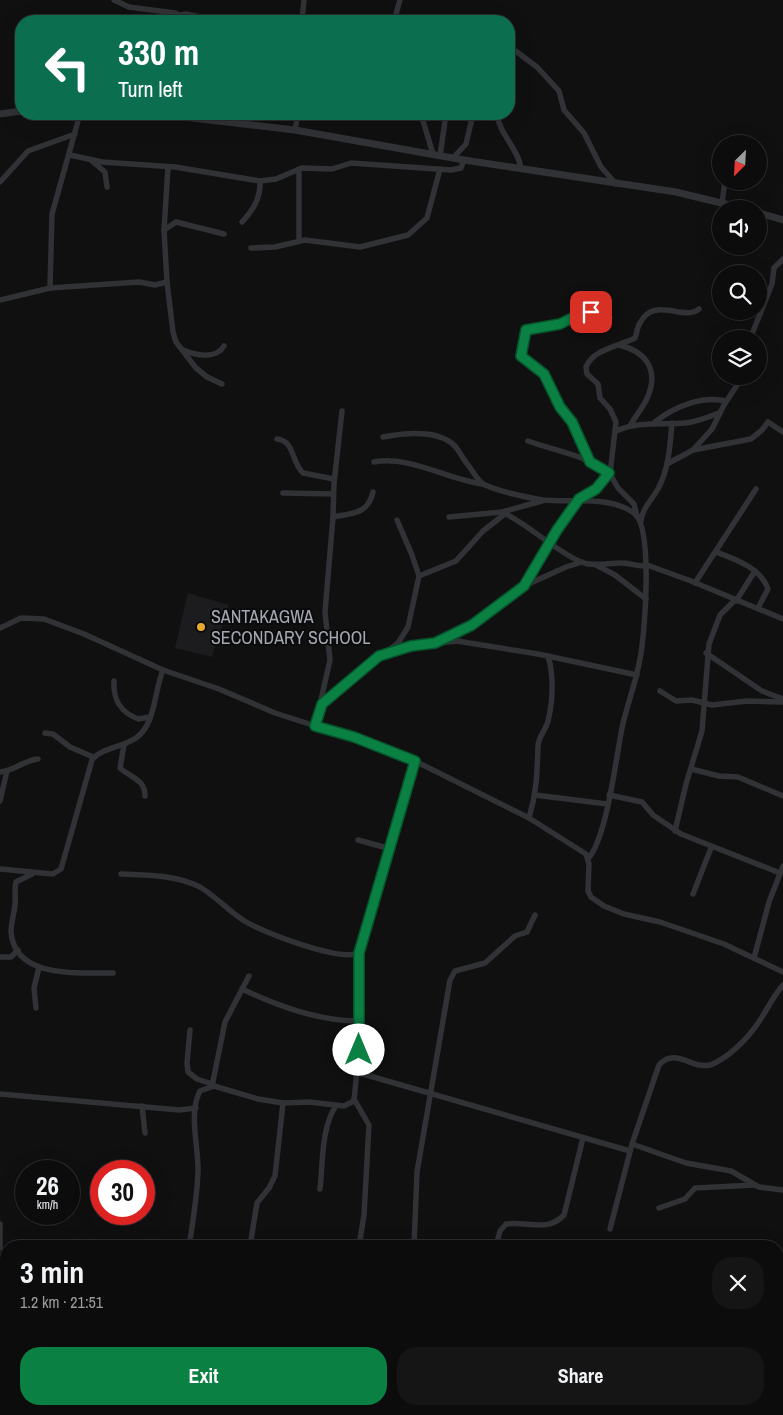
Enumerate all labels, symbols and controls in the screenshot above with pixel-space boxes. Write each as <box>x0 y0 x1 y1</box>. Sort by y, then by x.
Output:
text: 330 m <box>118 29 199 76</box>
icon: left <box>35 35 100 100</box>
text: Turn left <box>118 74 183 104</box>
north arrow <box>712 135 768 190</box>
map controls <box>712 135 767 385</box>
button: sound <box>712 200 767 255</box>
button: search <box>712 265 767 320</box>
pin <box>570 291 612 333</box>
icon: arrive <box>577 298 605 326</box>
button: layers <box>712 330 767 385</box>
place label: SANTAKAGWA SECONDARY SCHOOL <box>211 604 370 650</box>
marker: SANTAKAGWA SECONDARY SCHOOL <box>195 621 207 633</box>
position arrow <box>332 1023 384 1075</box>
speed limit sign: 30 <box>90 1160 155 1225</box>
text: 26 <box>36 1169 59 1203</box>
text: km/h <box>37 1197 58 1213</box>
text: 3 min <box>20 1252 84 1292</box>
button: close <box>712 1257 764 1309</box>
text: 1.2 km · 21:51 <box>20 1291 103 1313</box>
button: Exit <box>20 1347 387 1405</box>
button: Share <box>397 1347 764 1405</box>

